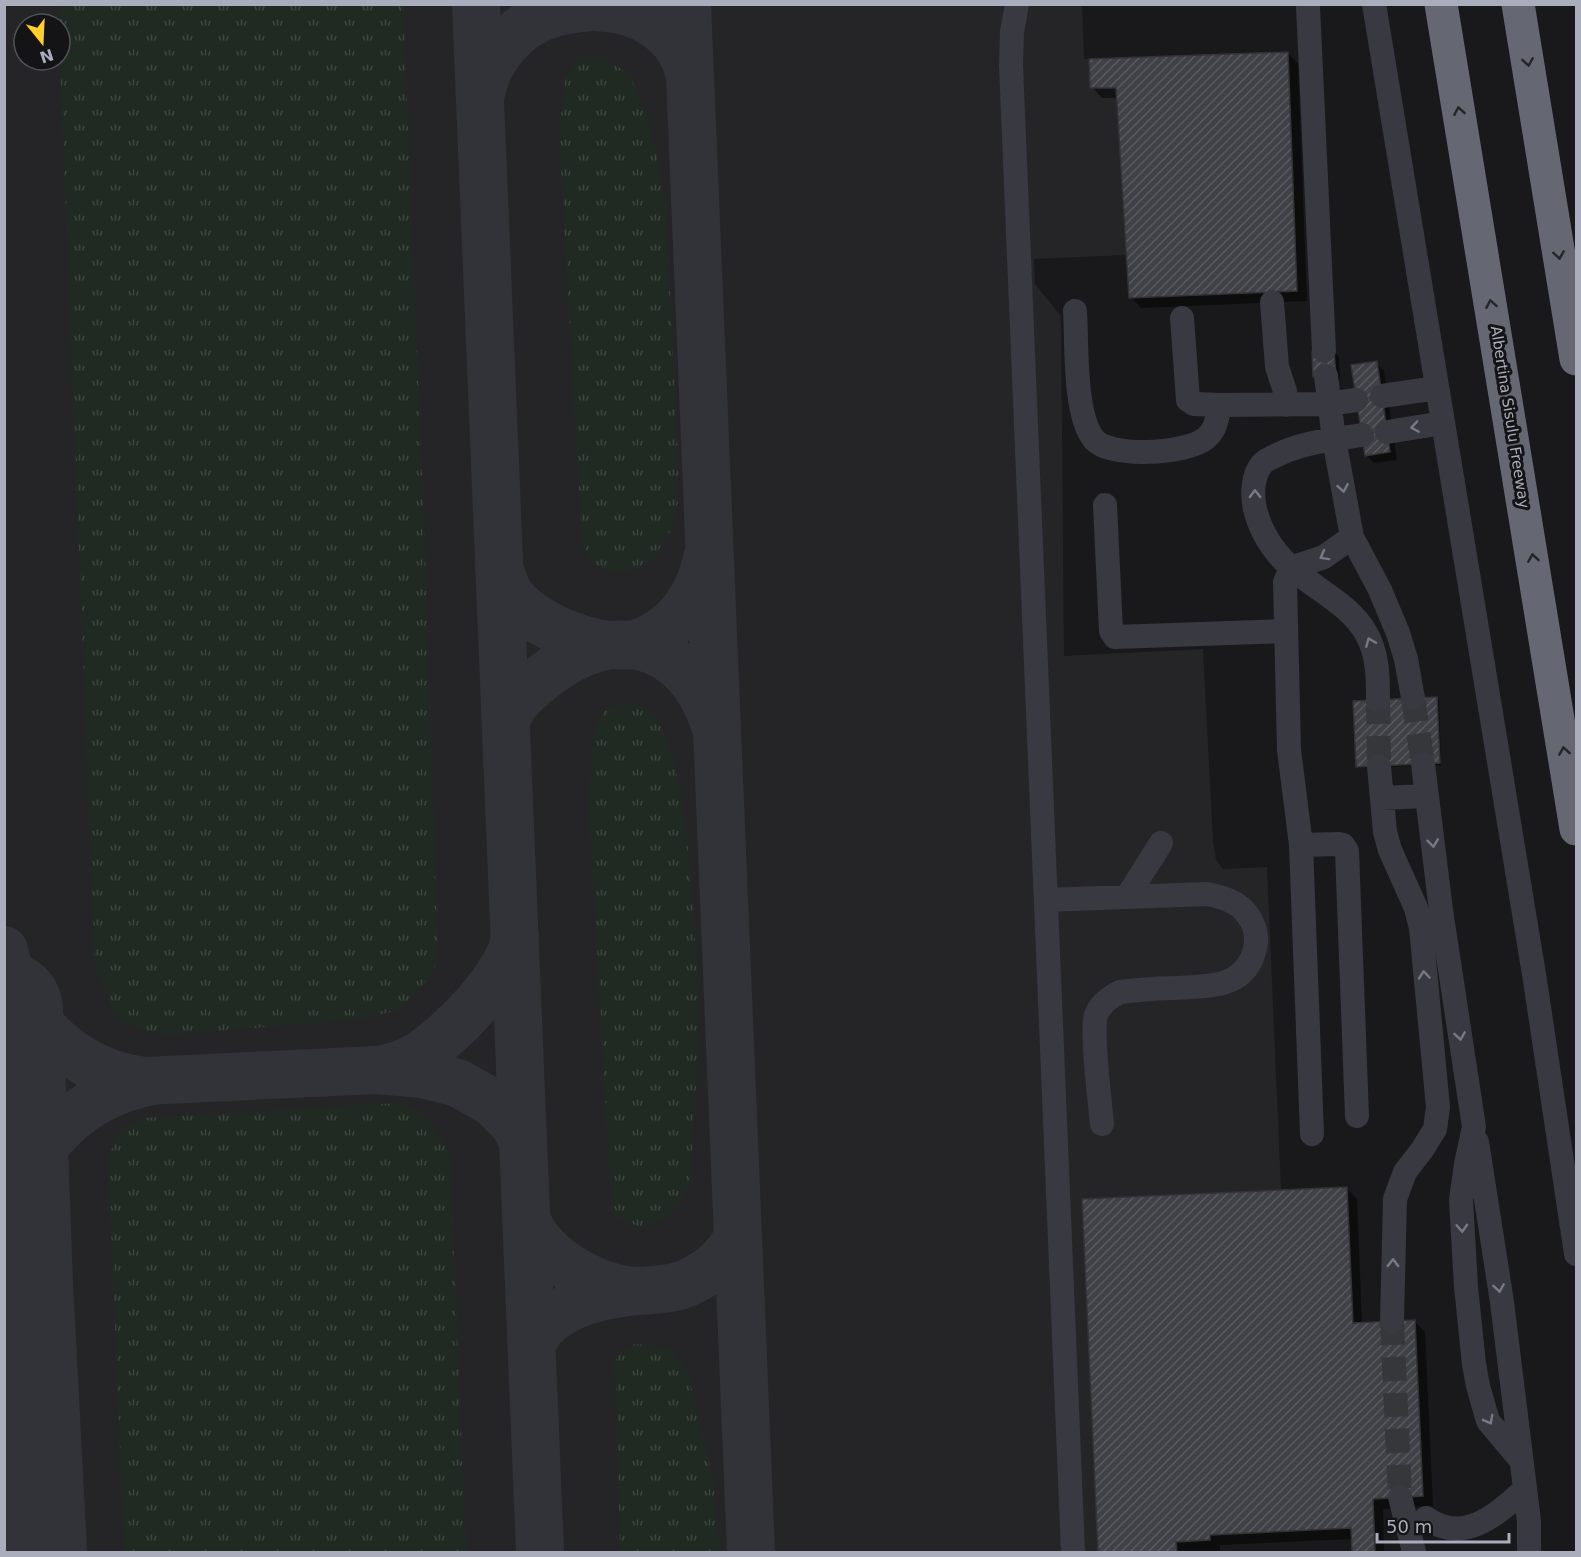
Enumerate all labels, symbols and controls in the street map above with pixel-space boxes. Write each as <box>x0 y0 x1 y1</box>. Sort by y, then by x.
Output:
north arrow <box>12 12 72 72</box>
text: N <box>37 45 56 67</box>
one-way arrow <box>1521 57 1534 67</box>
one-way arrow <box>1453 107 1466 117</box>
one-way arrow <box>1553 250 1565 259</box>
one-way arrow <box>1486 299 1498 308</box>
street label: Albertina Sisulu Freeway <box>1487 324 1533 510</box>
one-way arrow <box>1410 421 1420 433</box>
one-way arrow <box>1336 484 1348 493</box>
one-way arrow <box>1248 490 1261 499</box>
one-way arrow <box>1319 549 1330 560</box>
one-way arrow <box>1527 554 1539 563</box>
one-way arrow <box>1365 638 1377 649</box>
one-way arrow <box>1558 746 1570 756</box>
one-way arrow <box>1426 838 1438 847</box>
one-way arrow <box>1418 970 1431 979</box>
one-way arrow <box>1454 1031 1466 1040</box>
one-way arrow <box>1456 1224 1469 1233</box>
one-way arrow <box>1387 1258 1400 1267</box>
one-way arrow <box>1493 1284 1505 1293</box>
one-way arrow <box>1482 1414 1493 1425</box>
scale bar <box>1377 1506 1509 1544</box>
text: 50 m <box>1386 1516 1432 1537</box>

